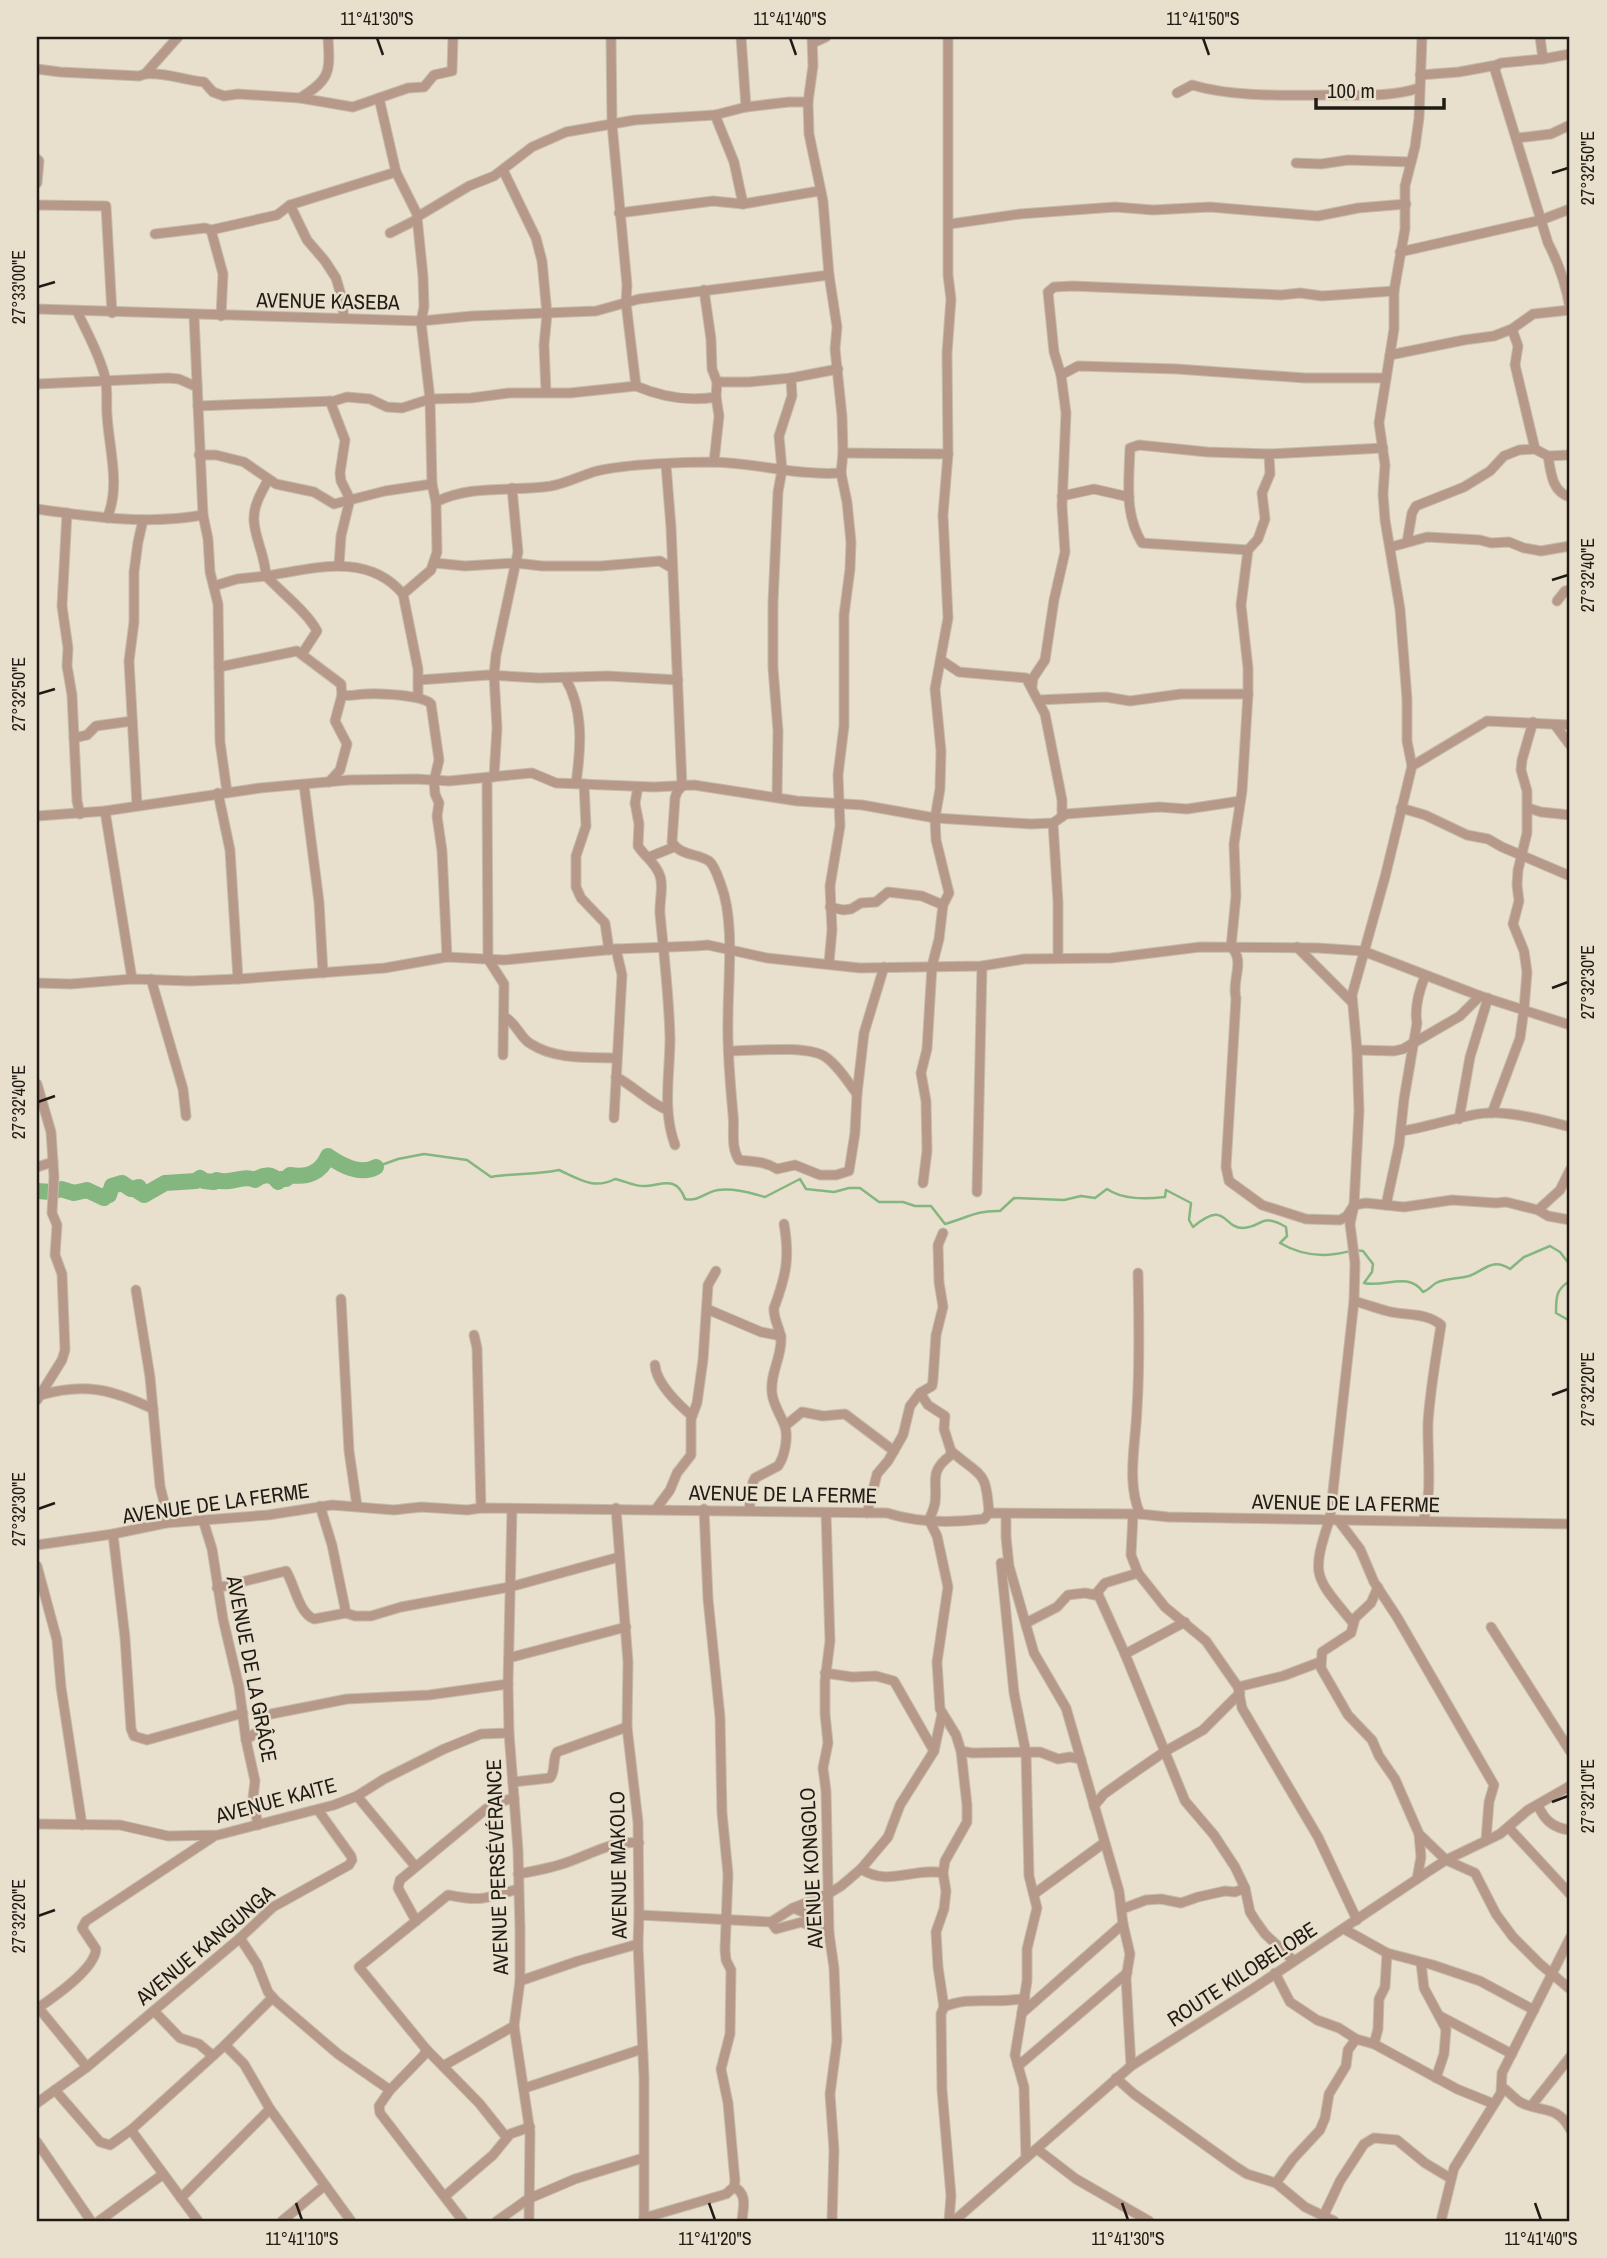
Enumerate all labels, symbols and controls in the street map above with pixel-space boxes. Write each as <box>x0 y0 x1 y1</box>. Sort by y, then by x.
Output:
text: 11°41'30"S <box>340 6 414 31</box>
text: 11°41'40"S <box>753 6 827 31</box>
text: 11°41'50"S <box>1166 6 1240 31</box>
scale bar <box>1316 66 1444 110</box>
text: 100 m <box>1327 76 1375 105</box>
text: 27°32'50"E <box>1575 131 1600 205</box>
text: 27°33'00"E <box>6 250 31 324</box>
street label: AVENUE KASEBA <box>255 285 400 317</box>
text: 27°32'40"E <box>1575 538 1600 612</box>
text: 27°32'50"E <box>6 657 31 731</box>
text: 27°32'30"E <box>1575 945 1600 1019</box>
text: 27°32'40"E <box>6 1065 31 1139</box>
text: 27°32'20"E <box>1575 1352 1600 1426</box>
text: 27°32'30"E <box>6 1472 31 1546</box>
street label: AVENUE DE LA FERME <box>120 1476 311 1531</box>
street label: AVENUE DE LA FERME <box>688 1478 877 1510</box>
street label: AVENUE DE LA FERME <box>1251 1487 1440 1519</box>
street label: AVENUE DE LA GRÂCE <box>220 1572 284 1765</box>
street label: AVENUE PERSÉVÉRANCE <box>479 1759 515 1976</box>
text: 27°32'10"E <box>1575 1759 1600 1833</box>
street label: AVENUE KAITE <box>211 1770 340 1830</box>
street label: AVENUE KONGOLO <box>792 1787 830 1950</box>
street label: AVENUE MAKOLO <box>602 1791 634 1940</box>
street label: AVENUE KANGUNGA <box>129 1878 281 2012</box>
text: 27°32'20"E <box>6 1879 31 1953</box>
street label: ROUTE KILOBELOBE <box>1161 1915 1323 2033</box>
text: 11°41'10"S <box>265 2226 339 2251</box>
text: 11°41'20"S <box>678 2226 752 2251</box>
text: 11°41'30"S <box>1091 2226 1165 2251</box>
text: 11°41'40"S <box>1504 2226 1578 2251</box>

